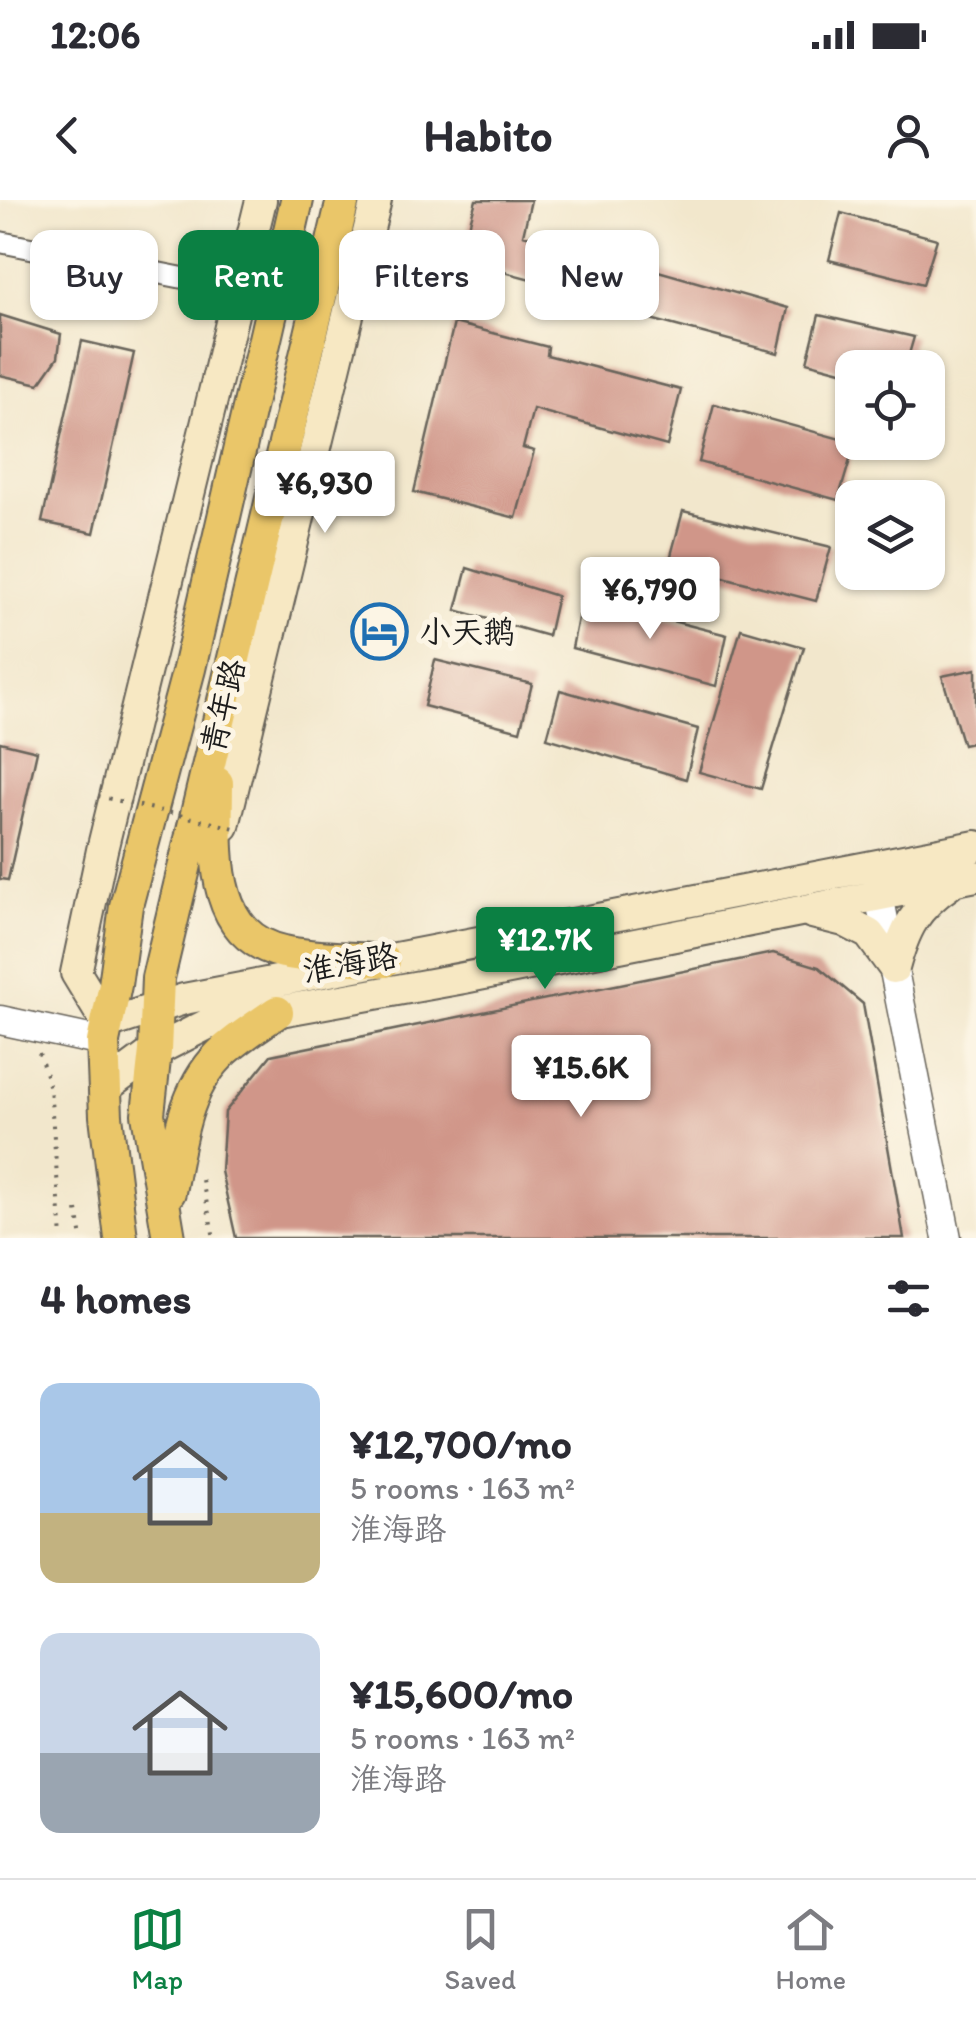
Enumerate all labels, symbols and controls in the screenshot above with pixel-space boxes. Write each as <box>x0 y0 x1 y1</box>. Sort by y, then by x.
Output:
text: 12:06 <box>50 12 140 58</box>
icon: back <box>40 108 95 163</box>
text: Habito <box>423 108 553 162</box>
icon: person <box>881 108 936 163</box>
chip: Buy <box>30 230 158 320</box>
chip: Rent <box>178 230 319 320</box>
chip: Filters <box>339 230 505 320</box>
chip: New <box>525 230 659 320</box>
map controls <box>835 350 945 590</box>
button: locate <box>835 350 945 460</box>
pin: ¥6,930 <box>244 451 406 536</box>
text: ¥6,930 <box>277 464 373 502</box>
button: layers <box>835 480 945 590</box>
pin: ¥6,790 <box>569 557 731 642</box>
text: ¥6,790 <box>603 570 697 608</box>
hotel icon: 小天鹅 <box>350 602 410 662</box>
place label: 小天鹅 <box>419 613 515 651</box>
street label: 青年路 <box>193 655 253 757</box>
pin: ¥12.7K <box>464 907 626 992</box>
text: ¥12.7K <box>498 920 592 958</box>
street label: 淮海路 <box>299 936 401 990</box>
pin: ¥15.6K <box>500 1035 662 1120</box>
text: ¥15.6K <box>534 1048 628 1086</box>
icon: filters <box>881 1271 936 1326</box>
text: 4 homes <box>40 1273 191 1324</box>
text: ¥12,700/mo <box>350 1418 572 1469</box>
icon: home <box>120 1423 240 1543</box>
text: 5 rooms · 163 m² <box>350 1469 575 1507</box>
text: 淮海路 <box>350 1510 446 1548</box>
text: ¥15,600/mo <box>350 1668 573 1719</box>
icon: home <box>120 1673 240 1793</box>
text: 5 rooms · 163 m² <box>350 1719 575 1757</box>
text: 淮海路 <box>350 1760 446 1798</box>
tab: Map <box>130 1902 185 1996</box>
tab: Saved <box>444 1902 516 1996</box>
tab: Home <box>776 1902 846 1996</box>

